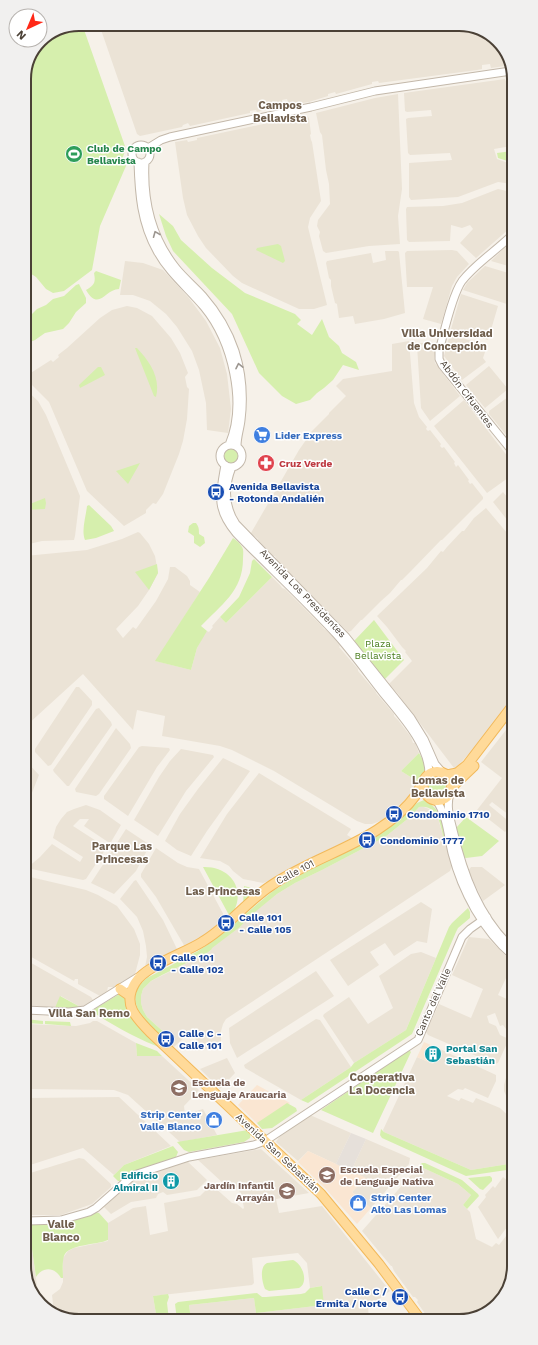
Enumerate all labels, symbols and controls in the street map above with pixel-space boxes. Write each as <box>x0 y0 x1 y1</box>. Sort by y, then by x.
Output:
north arrow <box>8 8 48 48</box>
text: N <box>14 27 29 42</box>
district label: Campos Bellavista <box>253 99 308 125</box>
place label: Club de Campo Bellavista <box>87 143 162 166</box>
sports icon: Club de Campo Bellavista <box>64 144 84 164</box>
one-way arrow <box>153 230 161 237</box>
district label: Villa Universidad de Concepción <box>401 327 493 353</box>
street label: Abdón Cifuentes <box>438 358 496 430</box>
one-way arrow <box>235 363 243 369</box>
supermarket icon: Lider Express <box>252 425 272 445</box>
place label: Lider Express <box>275 430 343 441</box>
pharmacy icon: Cruz Verde <box>256 453 276 473</box>
place label: Cruz Verde <box>279 458 333 469</box>
place label: Avenida Bellavista - Rotonda Andalién <box>229 481 324 504</box>
bus stop icon: Avenida Bellavista - Rotonda Andalién <box>206 482 226 502</box>
street label: Avenida Los Presidentes <box>258 546 348 640</box>
park label: Plaza Bellavista <box>355 638 402 661</box>
district label: Lomas de Bellavista <box>411 774 466 800</box>
bus stop icon: Condominio 1710 <box>384 804 404 824</box>
place label: Condominio 1710 <box>407 809 490 820</box>
bus stop icon: Condominio 1777 <box>357 830 377 850</box>
place label: Condominio 1777 <box>380 835 464 846</box>
district label: Parque Las Princesas <box>92 840 152 866</box>
street label: Calle 101 <box>274 857 316 887</box>
district label: Las Princesas <box>186 885 261 898</box>
place label: Calle 101 - Calle 105 <box>239 912 292 935</box>
bus stop icon: Calle 101 - Calle 105 <box>216 913 236 933</box>
place label: Calle 101 - Calle 102 <box>171 952 224 975</box>
bus stop icon: Calle 101 - Calle 102 <box>148 953 168 973</box>
street label: Canto del Valle <box>413 966 453 1038</box>
district label: Villa San Remo <box>48 1007 130 1020</box>
place label: Calle C - Calle 101 <box>179 1028 222 1051</box>
bus stop icon: Calle C - Calle 101 <box>156 1029 176 1049</box>
place label: Portal San Sebastián <box>446 1043 497 1066</box>
building icon: Portal San Sebastián <box>423 1044 443 1064</box>
district label: Cooperativa La Docencia <box>349 1071 416 1097</box>
place label: Escuela de Lenguaje Araucaria <box>192 1077 287 1100</box>
school or university icon: Escuela de Lenguaje Araucaria <box>169 1078 189 1098</box>
place label: Strip Center Valle Blanco <box>140 1109 202 1132</box>
shop icon: Strip Center Valle Blanco <box>204 1110 224 1130</box>
street label: Avenida San Sebastián <box>234 1111 322 1195</box>
place label: Escuela Especial de Lenguaje Nativa <box>340 1164 434 1187</box>
school or university icon: Escuela Especial de Lenguaje Nativa <box>317 1165 337 1185</box>
place label: Edificio Almiral II <box>113 1170 158 1193</box>
building icon: Edificio Almiral II <box>161 1171 181 1191</box>
place label: Jardín Infantil Arrayán <box>204 1180 275 1203</box>
school or university icon: Jardín Infantil Arrayán <box>277 1181 297 1201</box>
place label: Strip Center Alto Las Lomas <box>371 1192 447 1215</box>
shop icon: Strip Center Alto Las Lomas <box>348 1193 368 1213</box>
district label: Valle Blanco <box>42 1218 80 1244</box>
place label: Calle C / Ermita / Norte <box>316 1286 387 1309</box>
bus stop icon: Calle C / Ermita / Norte <box>390 1287 410 1307</box>

